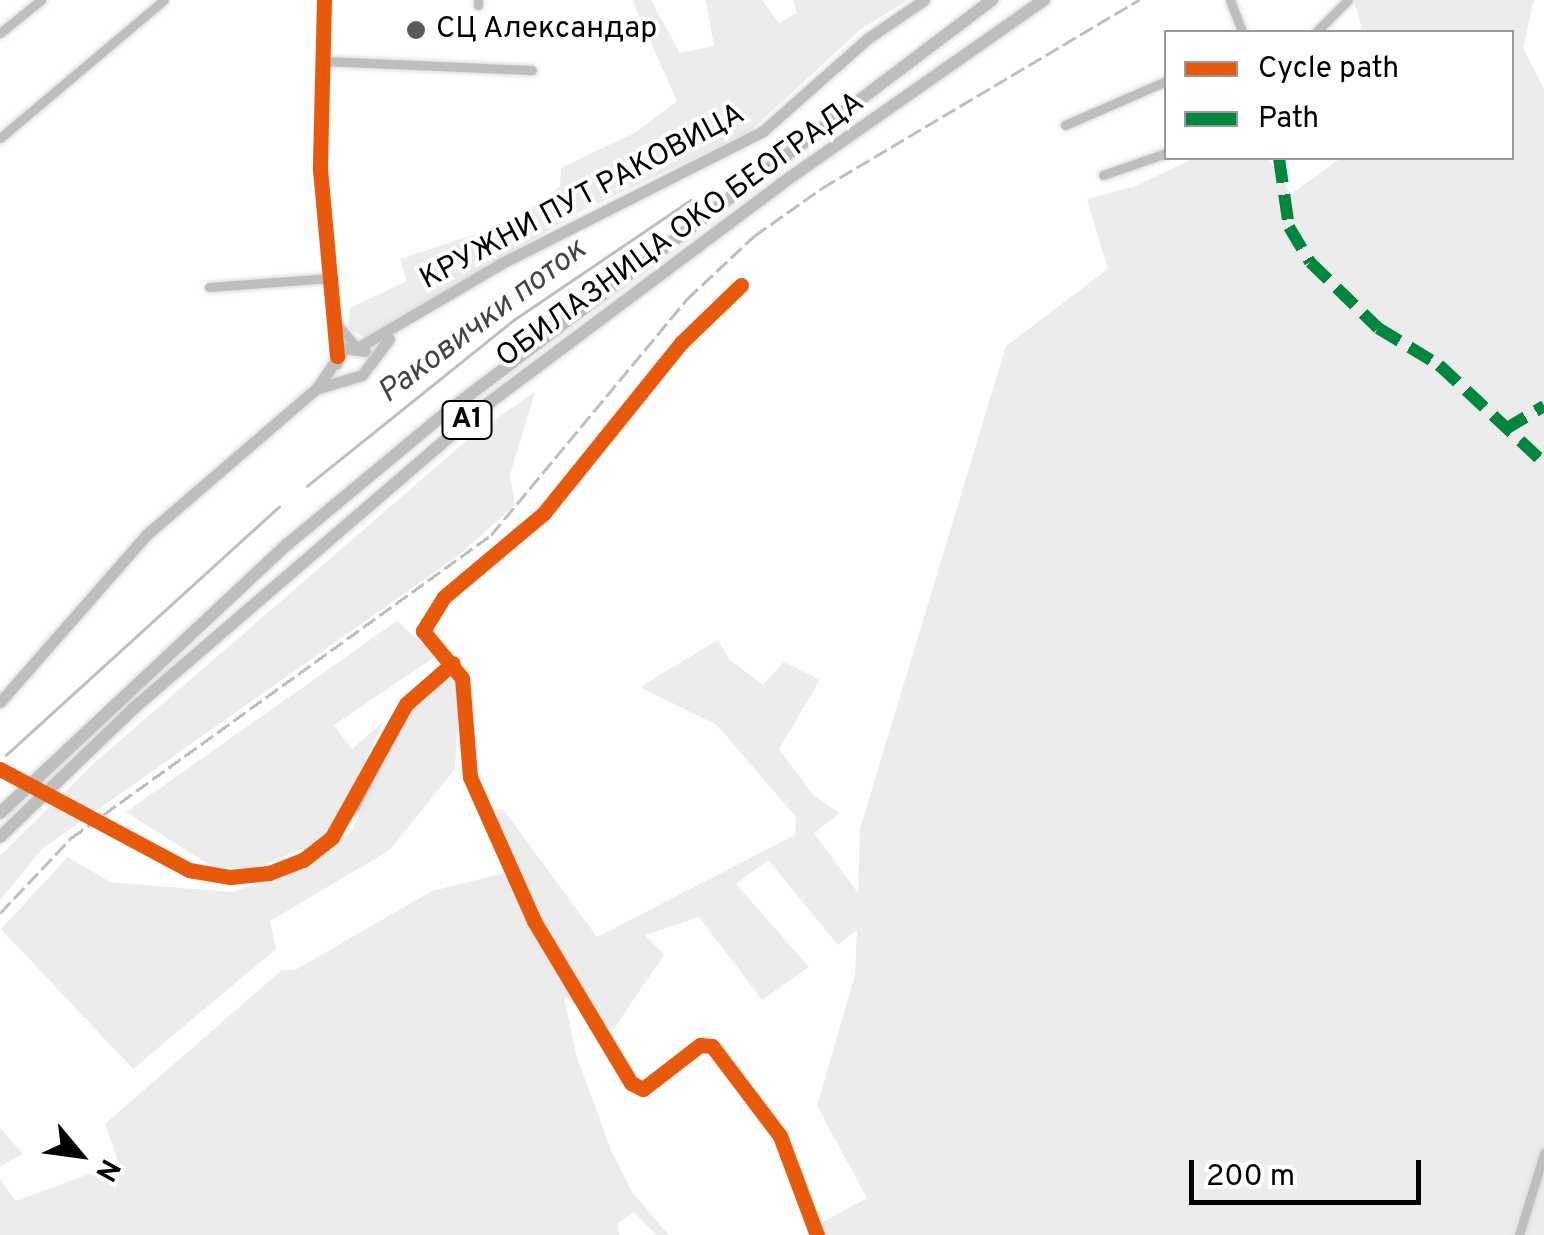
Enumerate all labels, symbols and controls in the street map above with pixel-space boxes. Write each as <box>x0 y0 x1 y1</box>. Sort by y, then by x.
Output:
place label: СЦ Александар <box>436 12 658 48</box>
marker: СЦ Александар <box>405 19 427 41</box>
legend <box>1164 30 1514 160</box>
text: Cycle path <box>1258 51 1399 88</box>
street label: ОБИЛАЗНИЦА ОКО БЕОГРАДА <box>490 85 872 377</box>
street label: КРУЖНИ ПУТ РАКОВИЦА <box>414 97 752 299</box>
text: Path <box>1258 101 1319 138</box>
water label: Раковички поток <box>371 231 595 413</box>
road number: A1 <box>440 397 494 443</box>
north arrow <box>30 1105 130 1205</box>
scale bar <box>1194 1140 1426 1202</box>
text: N <box>86 1152 127 1187</box>
text: 200 m <box>1206 1159 1295 1196</box>

